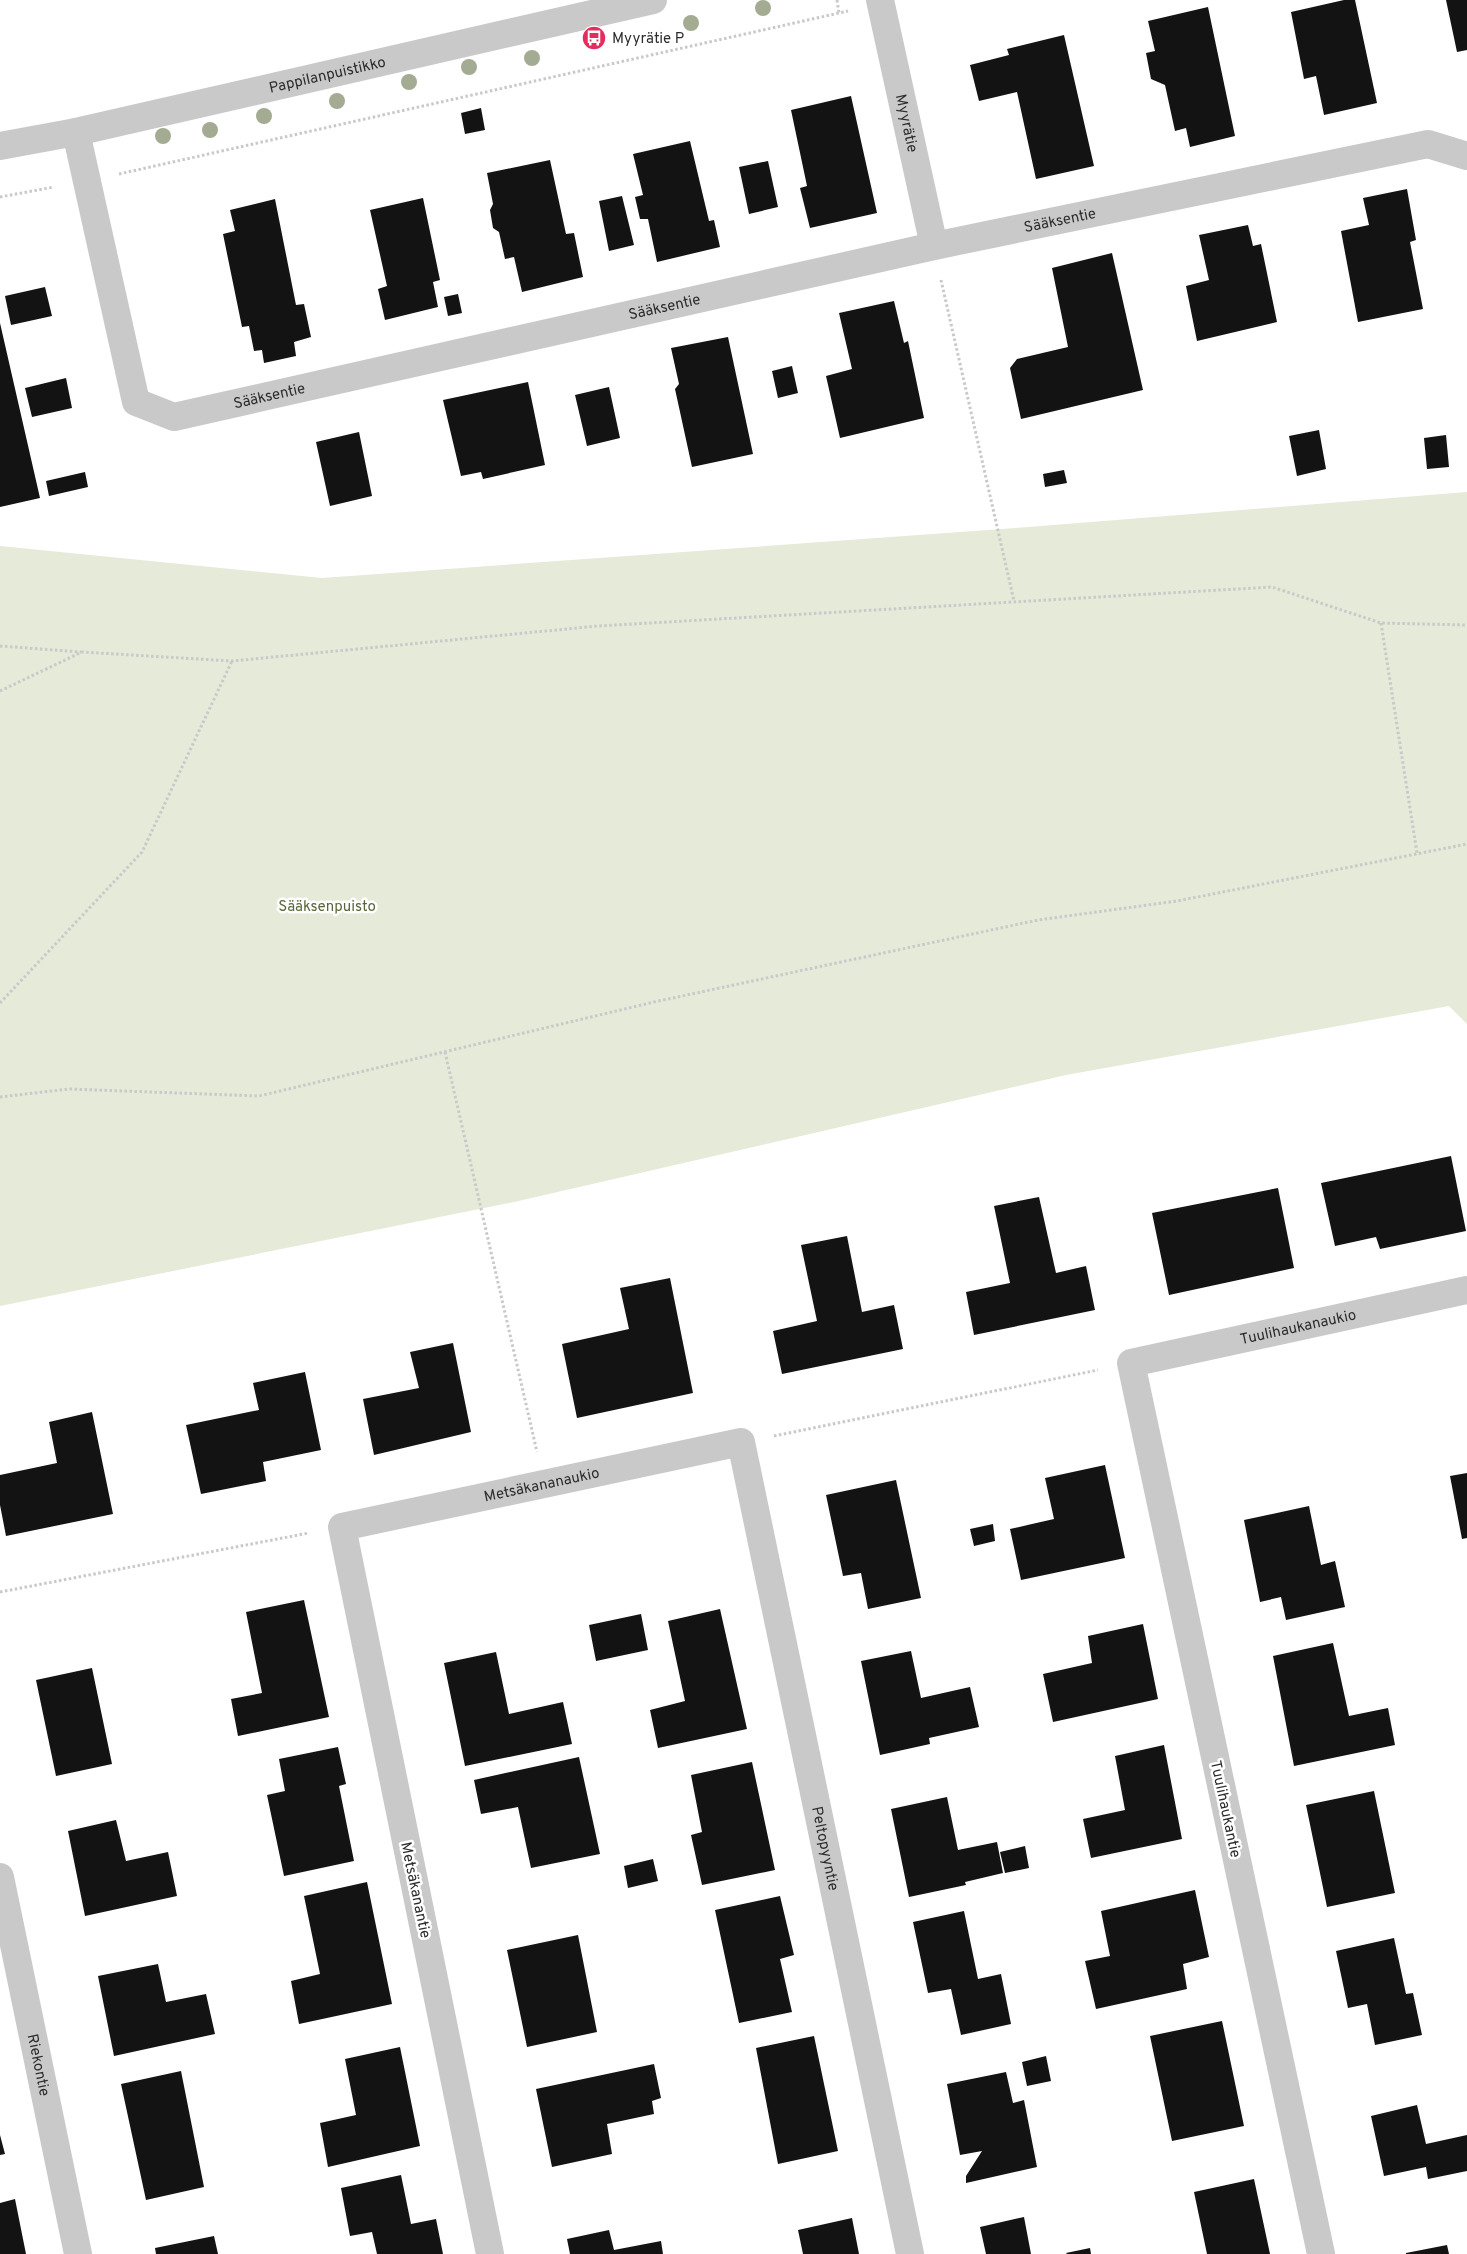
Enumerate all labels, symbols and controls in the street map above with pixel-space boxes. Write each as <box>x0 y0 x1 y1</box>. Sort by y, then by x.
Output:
bus stop icon: Myyrätie P <box>581 25 607 51</box>
place label: Myyrätie P <box>612 30 684 49</box>
street label: Pappilanpuistikko <box>267 53 388 99</box>
street label: Myyrätie <box>890 92 921 154</box>
street label: Sääksentie <box>1023 205 1098 238</box>
street label: Sääksentie <box>627 291 702 325</box>
street label: Sääksentie <box>232 380 307 414</box>
park label: Sääksenpuisto <box>278 898 376 917</box>
street label: Tuulihaukanaukio <box>1239 1306 1358 1350</box>
street label: Metsäkananaukio <box>482 1464 601 1507</box>
street label: Tuulihaukantie <box>1205 1759 1244 1860</box>
street label: Peltopyyntie <box>806 1805 842 1893</box>
street label: Metsäkanantie <box>395 1840 434 1940</box>
street label: Riekontie <box>22 2032 53 2098</box>

